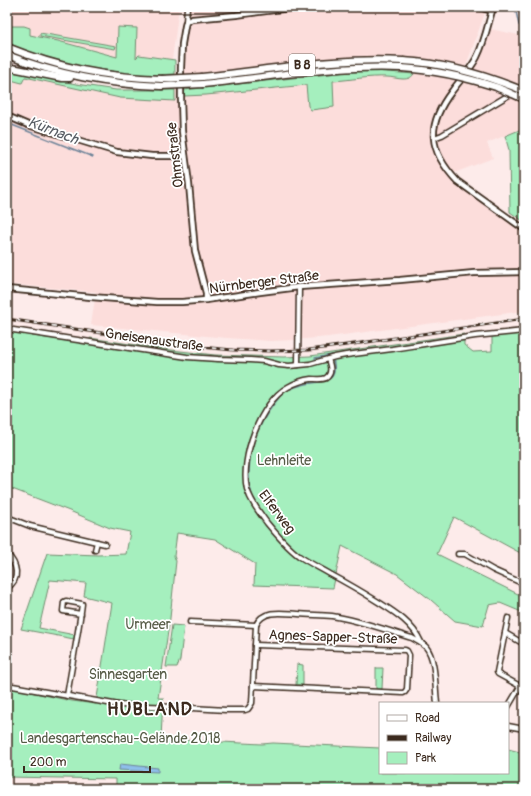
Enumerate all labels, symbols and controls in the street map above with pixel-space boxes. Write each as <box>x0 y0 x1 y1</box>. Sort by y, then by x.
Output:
road number: B 8 <box>289 54 315 76</box>
water label: Kürnach <box>25 113 82 150</box>
street label: Ohmstraße <box>163 121 187 189</box>
street label: Nürnberger Straße <box>208 267 320 297</box>
street label: Gneisenaustraße <box>104 325 204 355</box>
park label: Lehnleite <box>257 452 311 469</box>
street label: Elferweg <box>255 487 299 537</box>
park label: Urmeer <box>125 616 171 633</box>
street label: Agnes-Sapper-Straße <box>268 626 398 648</box>
park label: Sinnesgarten <box>89 666 167 683</box>
district label: HUBLAND <box>107 698 193 721</box>
legend <box>379 702 509 774</box>
text: Road <box>415 711 440 726</box>
park label: Landesgartenschau-Gelände 2018 <box>20 730 220 747</box>
text: Railway <box>415 731 451 746</box>
scale bar <box>24 748 150 774</box>
text: Park <box>415 751 436 766</box>
text: 200 m <box>30 755 67 770</box>

